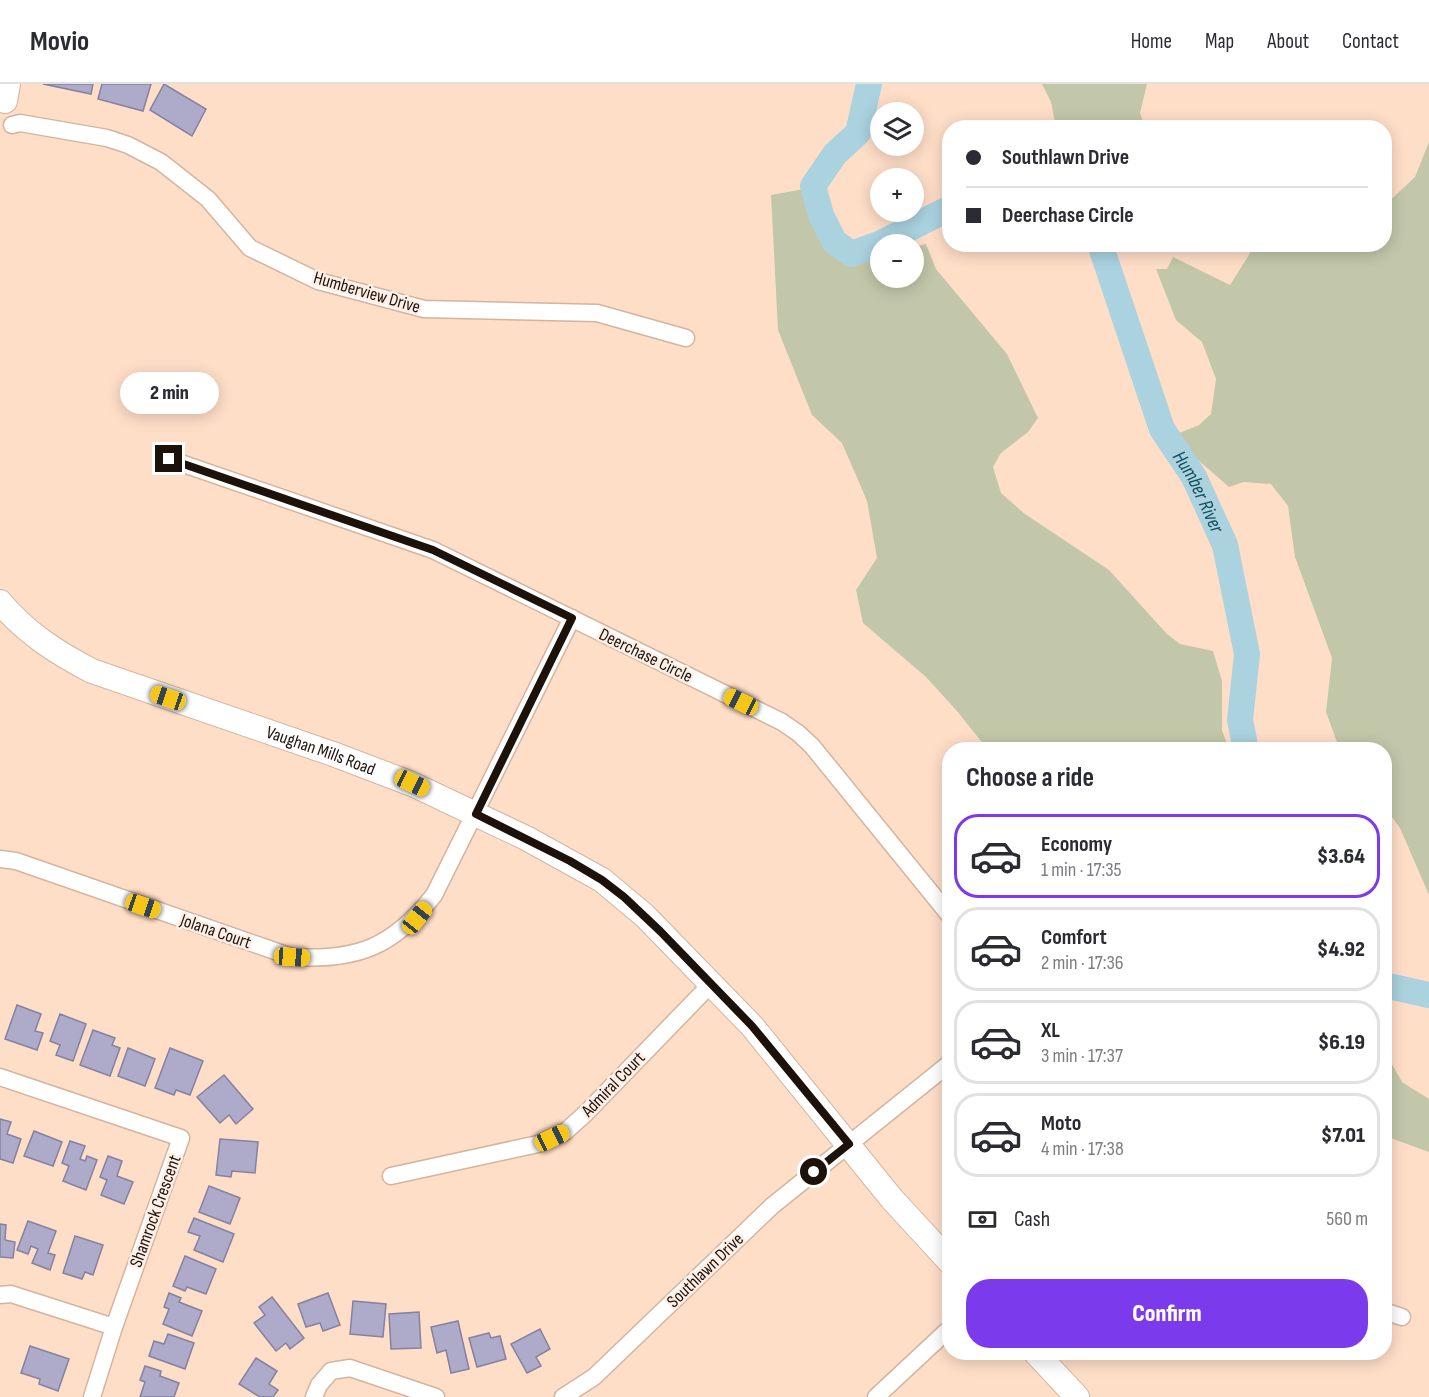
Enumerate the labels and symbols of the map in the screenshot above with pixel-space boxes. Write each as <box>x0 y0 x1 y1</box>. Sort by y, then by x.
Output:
street label: Humberview Drive <box>311 267 423 318</box>
callout: 2 min <box>120 372 219 414</box>
route end <box>155 445 182 472</box>
water label: Humber River <box>1167 447 1229 538</box>
street label: Deerchase Circle <box>596 624 696 687</box>
car <box>148 684 188 712</box>
car <box>721 686 761 718</box>
street label: Vaughan Mills Road <box>263 722 378 780</box>
car <box>392 767 432 799</box>
car <box>123 892 163 920</box>
car <box>399 898 435 938</box>
street label: Jolana Court <box>177 909 254 954</box>
car <box>273 947 311 967</box>
street label: Admiral Court <box>577 1047 650 1122</box>
car <box>532 1122 572 1154</box>
street label: Shamrock Crescent <box>125 1152 186 1270</box>
route start <box>800 1158 827 1185</box>
street label: Southlawn Drive <box>663 1229 748 1312</box>

